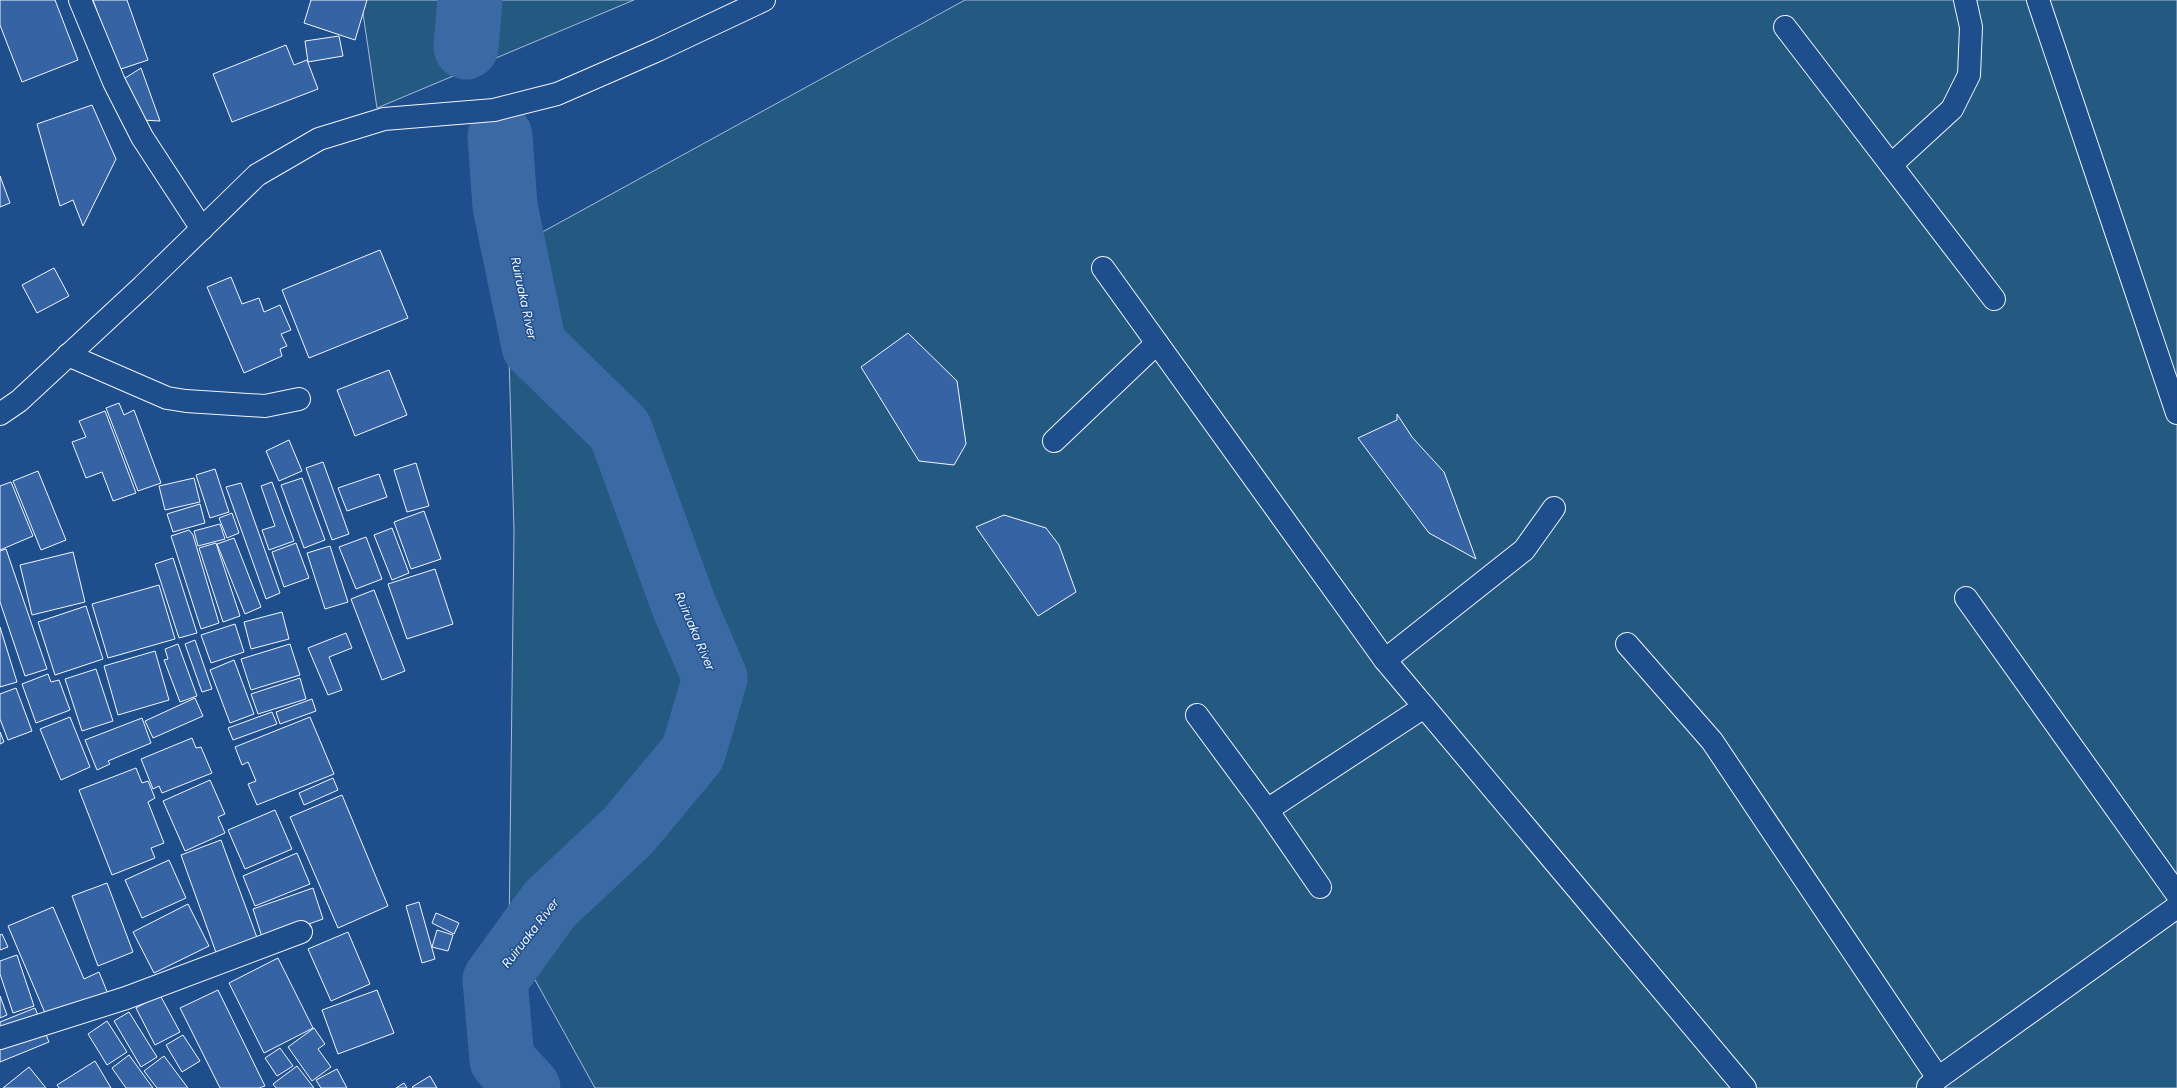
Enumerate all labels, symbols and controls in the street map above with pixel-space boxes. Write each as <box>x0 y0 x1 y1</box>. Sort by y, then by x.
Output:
water label: Ruiruaka River <box>508 255 540 341</box>
water label: Ruiruaka River <box>672 589 719 673</box>
water label: Ruiruaka River <box>498 895 562 971</box>

